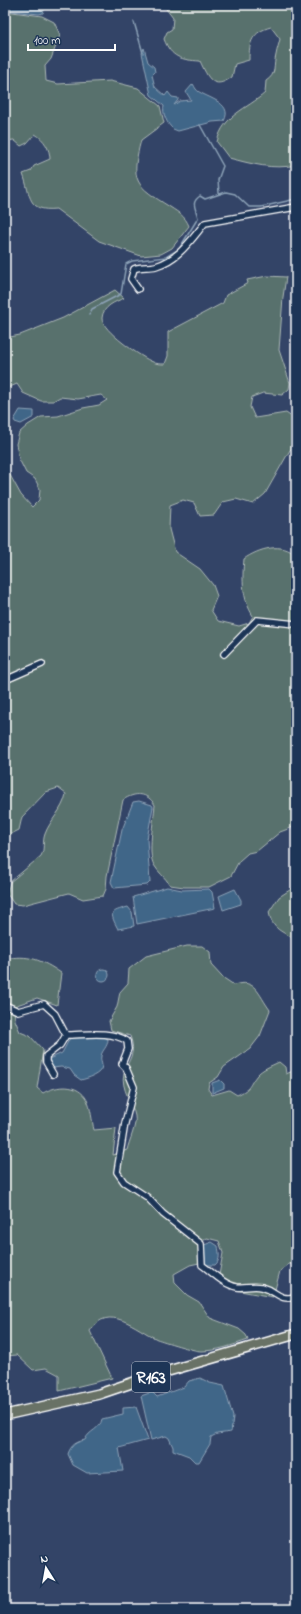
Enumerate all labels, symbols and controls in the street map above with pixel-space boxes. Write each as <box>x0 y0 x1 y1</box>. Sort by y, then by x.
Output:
scale bar <box>28 26 115 52</box>
text: 100 m <box>34 32 61 50</box>
road number: R163 <box>132 1362 170 1392</box>
north arrow <box>26 1548 66 1588</box>
text: N <box>39 1551 49 1568</box>

